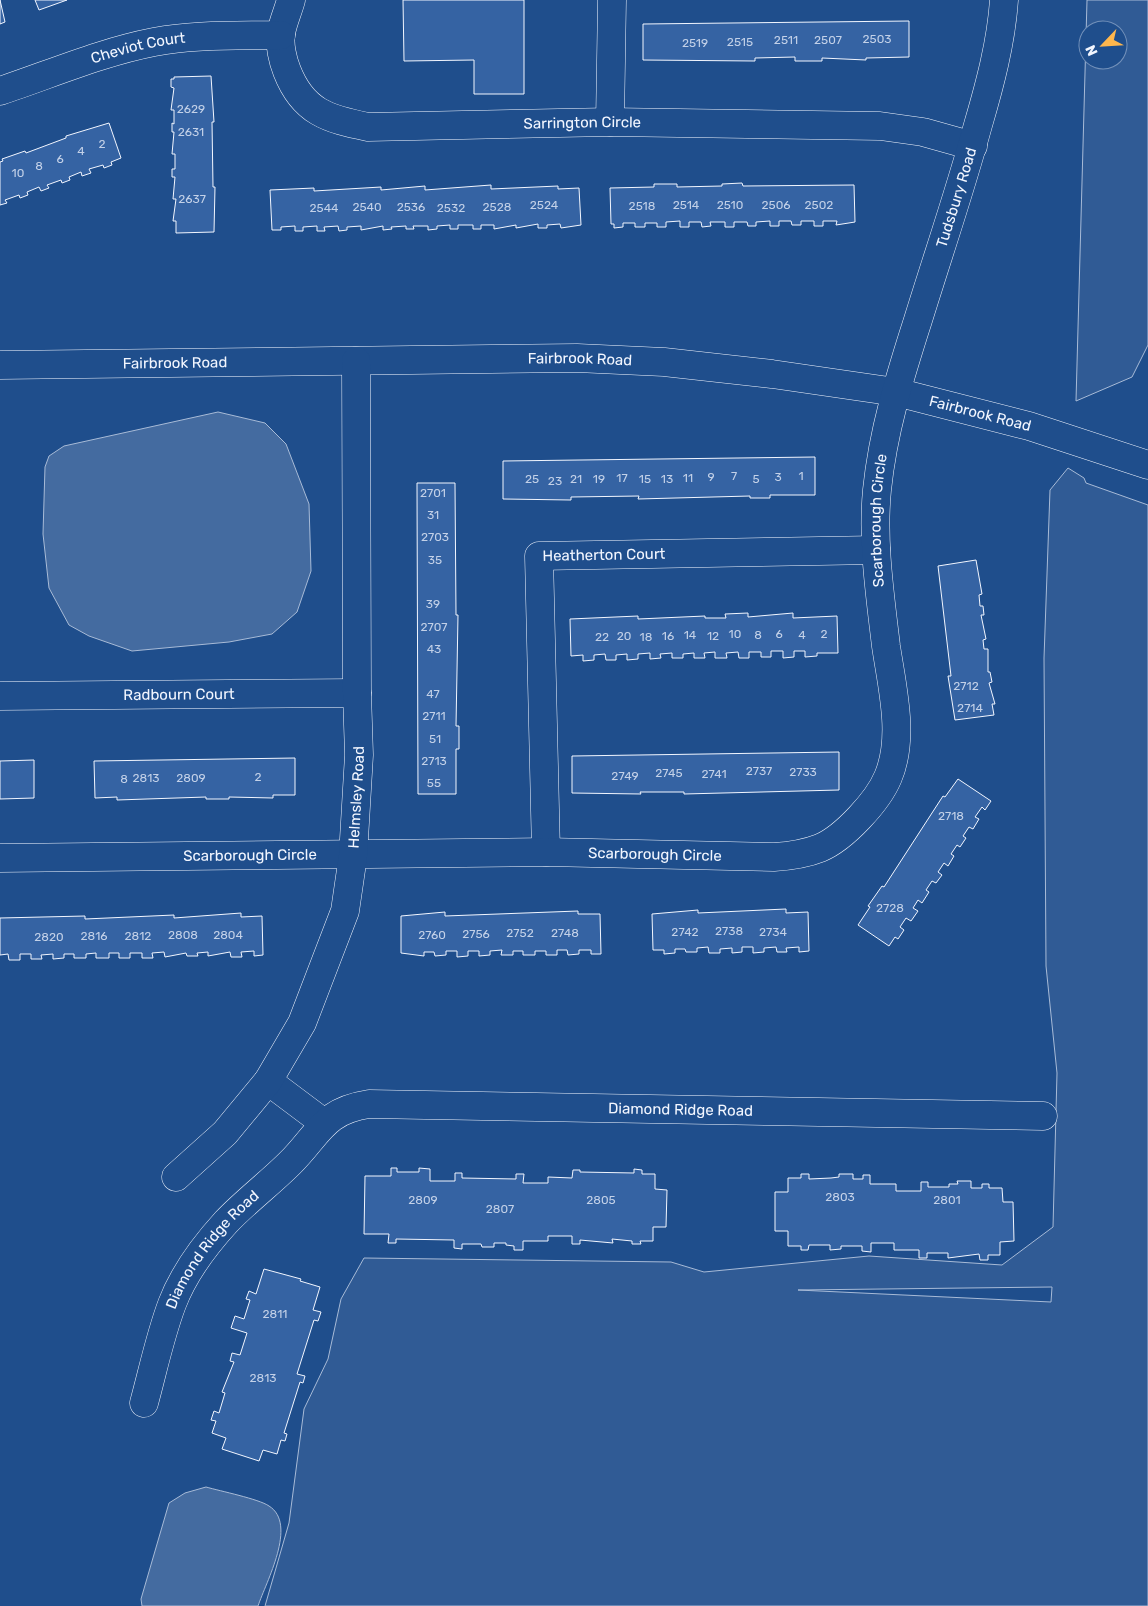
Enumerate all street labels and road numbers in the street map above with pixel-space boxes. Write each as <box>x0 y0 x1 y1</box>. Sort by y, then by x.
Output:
street label: Cheviot Court <box>89 29 186 67</box>
street label: Sarrington Circle <box>523 113 641 133</box>
street label: Tudsbury Road <box>932 145 980 250</box>
street label: Fairbrook Road <box>528 349 633 370</box>
street label: Fairbrook Road <box>123 353 227 373</box>
street label: Fairbrook Road <box>927 392 1033 435</box>
street label: Scarborough Circle <box>866 452 891 588</box>
street label: Heatherton Court <box>542 545 666 565</box>
street label: Radbourn Court <box>123 685 235 704</box>
street label: Helmsley Road <box>344 746 368 849</box>
street label: Scarborough Circle <box>588 844 722 865</box>
street label: Scarborough Circle <box>183 846 317 865</box>
street label: Diamond Ridge Road <box>608 1099 753 1120</box>
street label: Diamond Ridge Road <box>162 1187 263 1311</box>

